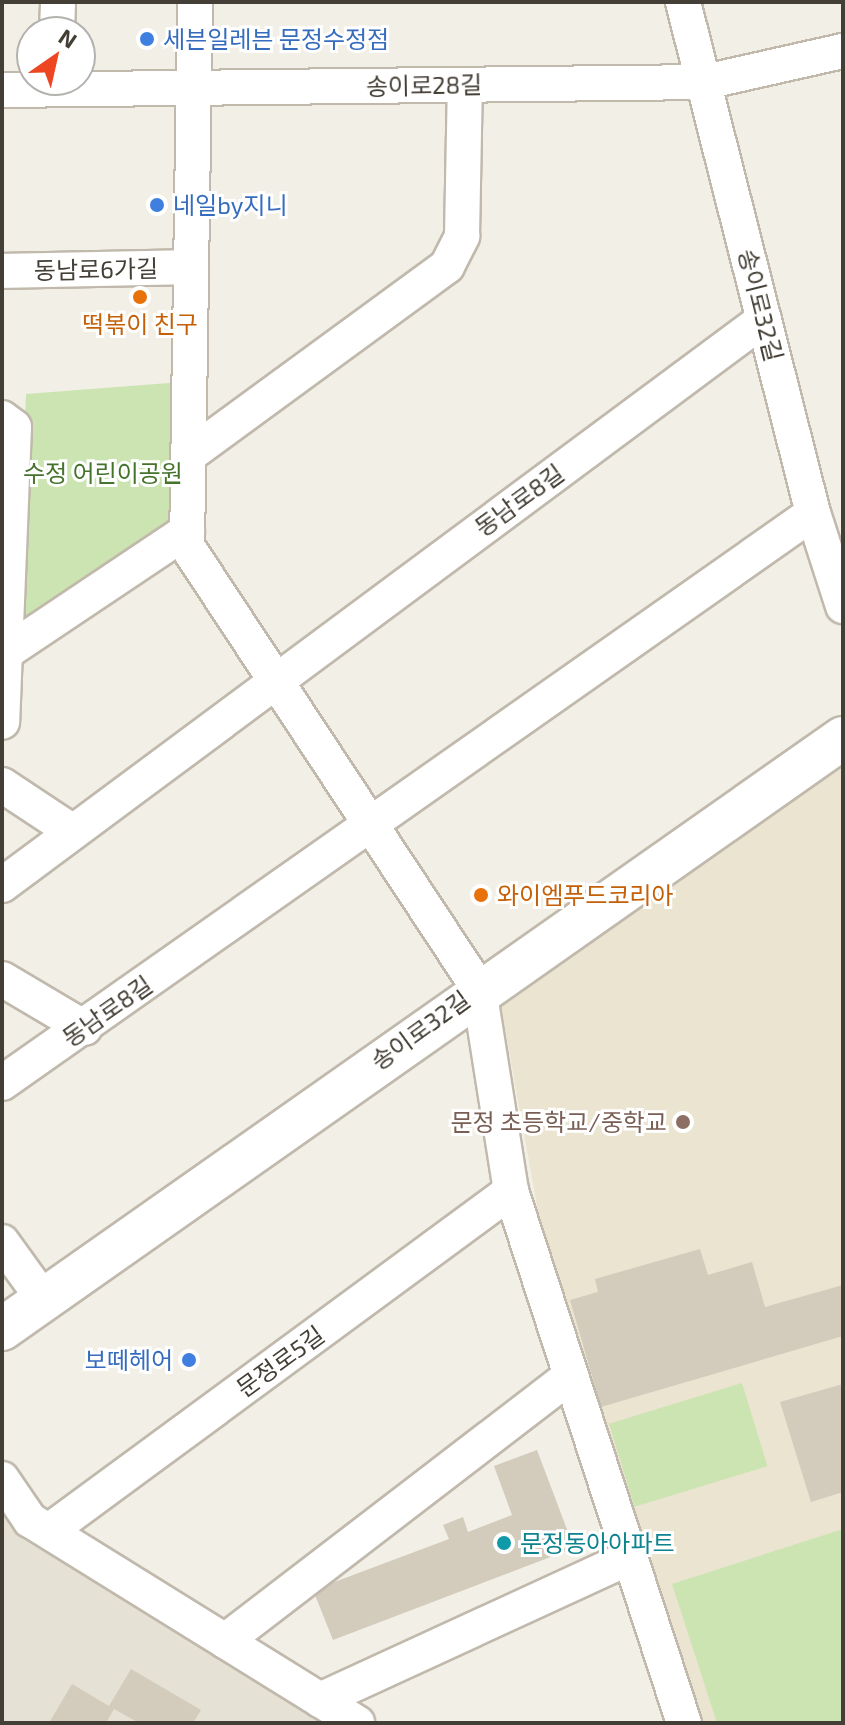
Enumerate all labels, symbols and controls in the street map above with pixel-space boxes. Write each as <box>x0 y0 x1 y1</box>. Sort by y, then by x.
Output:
north arrow <box>16 16 96 96</box>
text: N <box>54 23 82 53</box>
place label: 세븐일레븐 문정수정점 <box>163 25 389 53</box>
marker: 세븐일레븐 문정수정점 <box>138 30 156 48</box>
street label: 송이로28길 <box>366 70 482 100</box>
place label: 네일by지니 <box>173 191 288 219</box>
marker: 네일by지니 <box>148 196 166 214</box>
street label: 송이로32길 <box>733 246 789 364</box>
street label: 동남로6가길 <box>34 254 158 284</box>
marker: 떡볶이 친구 <box>131 288 149 306</box>
place label: 떡볶이 친구 <box>82 310 198 338</box>
street label: 동남로8길 <box>469 458 569 542</box>
park label: 수정 어린이공원 <box>23 459 183 487</box>
place label: 와이엠푸드코리아 <box>497 881 674 909</box>
marker: 와이엠푸드코리아 <box>472 886 490 904</box>
street label: 동남로8길 <box>57 970 157 1052</box>
street label: 송이로32길 <box>365 985 475 1075</box>
place label: 문정 초등학교/중학교 <box>451 1108 667 1136</box>
marker: 문정 초등학교/중학교 <box>674 1113 692 1131</box>
street label: 문정로5길 <box>231 1320 329 1402</box>
place label: 보떼헤어 <box>85 1346 173 1374</box>
marker: 보떼헤어 <box>180 1351 198 1369</box>
place label: 문정동아아파트 <box>520 1529 675 1557</box>
marker: 문정동아아파트 <box>495 1534 513 1552</box>

